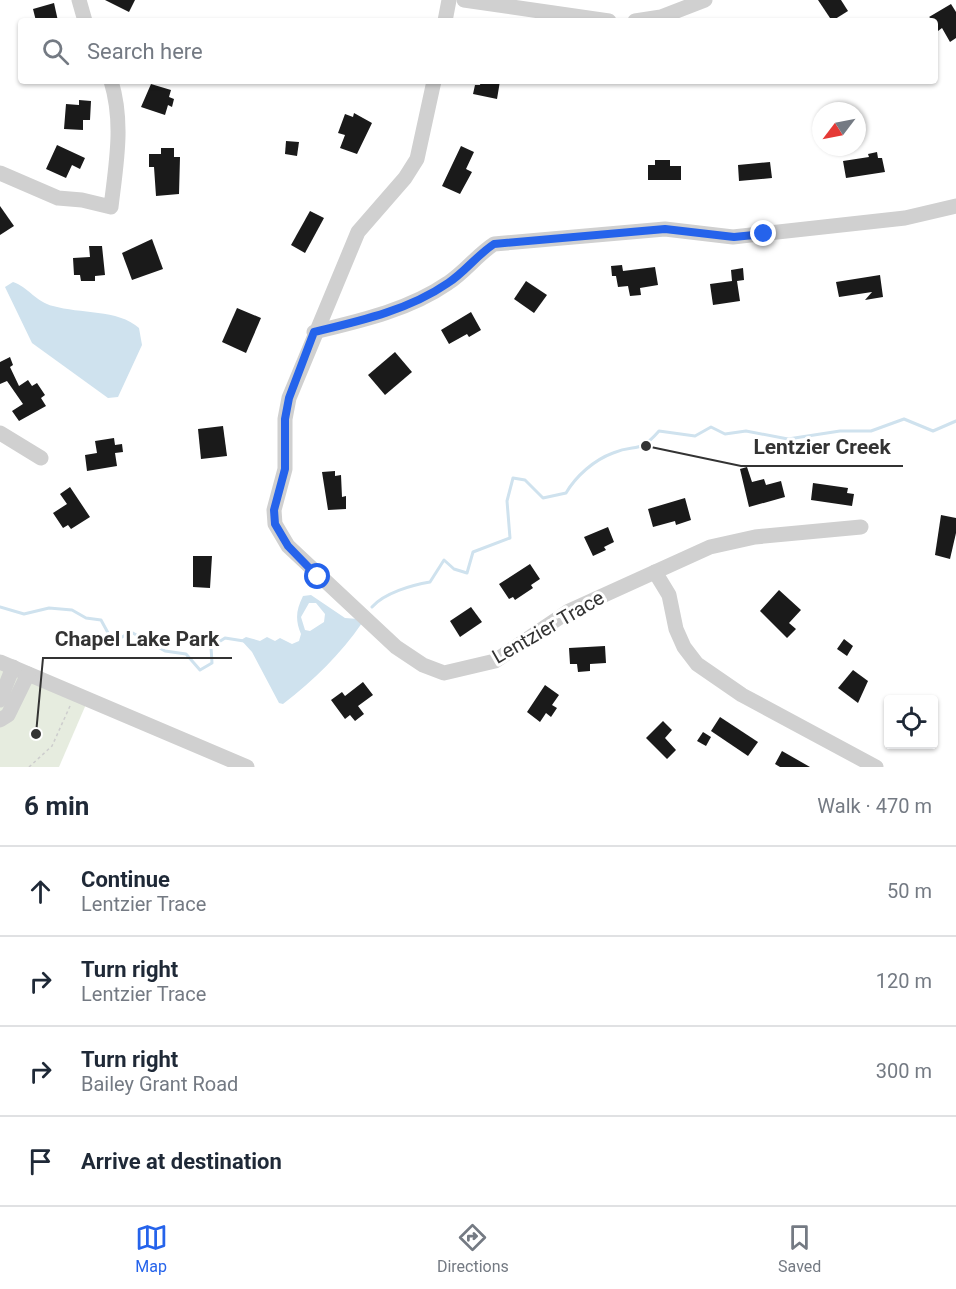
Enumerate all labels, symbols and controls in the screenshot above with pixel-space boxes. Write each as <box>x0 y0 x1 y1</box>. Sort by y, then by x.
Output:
search box <box>18 18 938 84</box>
icon: search <box>39 35 72 68</box>
text: Search here <box>87 39 203 64</box>
north arrow <box>812 102 866 156</box>
route end <box>750 220 776 246</box>
callout: Lentzier Creek <box>741 427 903 466</box>
text: Lentzier Creek <box>753 435 891 459</box>
route start <box>304 563 330 589</box>
street label: Lentzier Trace <box>488 585 608 669</box>
callout: Chapel Lake Park <box>43 619 232 658</box>
text: Chapel Lake Park <box>55 627 220 651</box>
map controls <box>884 695 938 749</box>
button: locate <box>884 695 938 749</box>
text: 6 min <box>24 791 89 821</box>
text: Walk · 470 m <box>817 794 932 818</box>
text: Continue <box>81 867 170 892</box>
icon: ahead <box>24 875 57 908</box>
text: 50 m <box>887 879 932 903</box>
text: Lentzier Trace <box>81 892 206 916</box>
text: Turn right <box>81 957 178 982</box>
icon: right <box>24 965 57 998</box>
text: 120 m <box>876 969 932 993</box>
text: Lentzier Trace <box>81 982 206 1006</box>
text: Turn right <box>81 1047 178 1072</box>
icon: right <box>24 1055 57 1088</box>
text: 300 m <box>876 1059 932 1083</box>
text: Bailey Grant Road <box>81 1072 238 1096</box>
icon: arrive <box>24 1145 57 1178</box>
text: Arrive at destination <box>81 1149 282 1174</box>
tab: Map <box>135 1221 168 1276</box>
tab: Directions <box>437 1221 509 1276</box>
tab: Saved <box>778 1221 821 1276</box>

